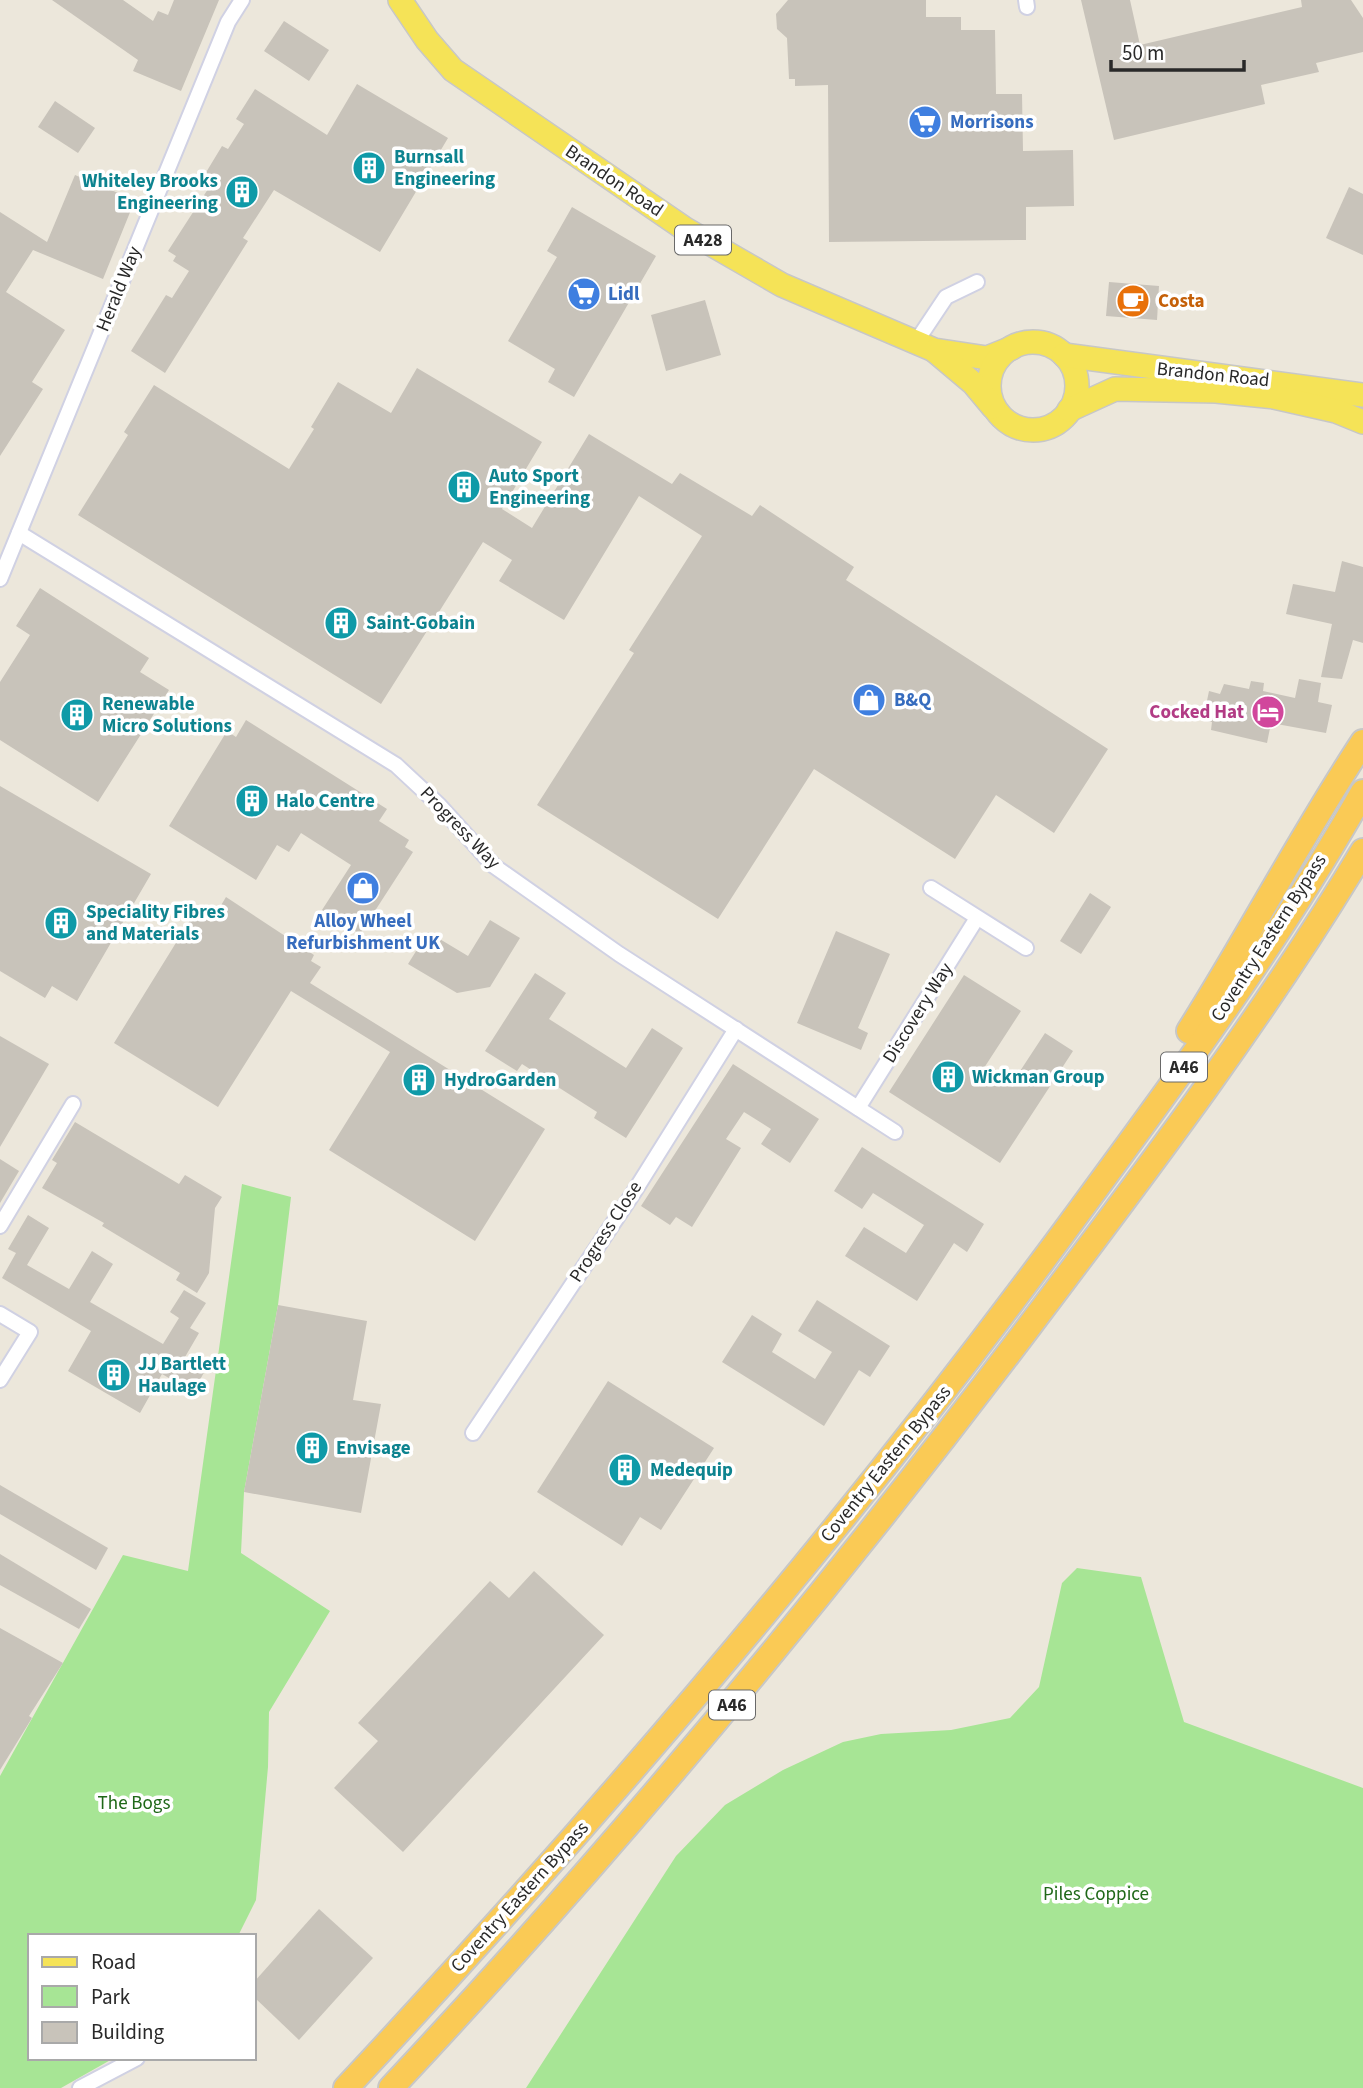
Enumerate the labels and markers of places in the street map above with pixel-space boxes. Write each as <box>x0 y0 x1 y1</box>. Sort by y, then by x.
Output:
supermarket icon: Morrisons <box>906 103 944 141</box>
place label: Morrisons <box>950 109 1034 136</box>
place label: Burnsall Engineering <box>394 144 495 193</box>
building icon: Burnsall Engineering <box>350 149 388 187</box>
place label: Whiteley Brooks Engineering <box>82 168 218 217</box>
building icon: Whiteley Brooks Engineering <box>223 173 261 211</box>
supermarket icon: Lidl <box>565 275 603 313</box>
place label: Lidl <box>608 281 640 308</box>
cafe icon: Costa <box>1114 282 1152 320</box>
place label: Costa <box>1158 288 1204 315</box>
place label: Auto Sport Engineering <box>488 463 590 512</box>
building icon: Auto Sport Engineering <box>445 468 483 506</box>
building icon: Saint-Gobain <box>322 604 360 642</box>
place label: Saint-Gobain <box>366 610 475 637</box>
shop icon: B&Q <box>850 681 888 719</box>
place label: B&Q <box>894 687 931 714</box>
place label: Renewable Micro Solutions <box>102 691 232 740</box>
hotel icon: Cocked Hat <box>1249 693 1287 731</box>
building icon: Renewable Micro Solutions <box>58 696 96 734</box>
place label: Cocked Hat <box>1149 699 1244 726</box>
building icon: Halo Centre <box>233 782 271 820</box>
place label: Halo Centre <box>276 788 375 815</box>
shop icon: Alloy Wheel Refurbishment UK <box>344 869 382 907</box>
place label: Speciality Fibres and Materials <box>86 899 225 948</box>
building icon: Speciality Fibres and Materials <box>42 904 80 942</box>
place label: Alloy Wheel Refurbishment UK <box>286 908 440 957</box>
building icon: Wickman Group <box>929 1058 967 1096</box>
building icon: HydroGarden <box>400 1061 438 1099</box>
place label: Wickman Group <box>972 1064 1105 1091</box>
place label: HydroGarden <box>444 1067 556 1094</box>
place label: JJ Bartlett Haulage <box>138 1351 226 1400</box>
building icon: JJ Bartlett Haulage <box>95 1356 133 1394</box>
building icon: Envisage <box>293 1429 331 1467</box>
place label: Envisage <box>336 1435 411 1462</box>
building icon: Medequip <box>606 1451 644 1489</box>
place label: Medequip <box>650 1457 733 1484</box>

